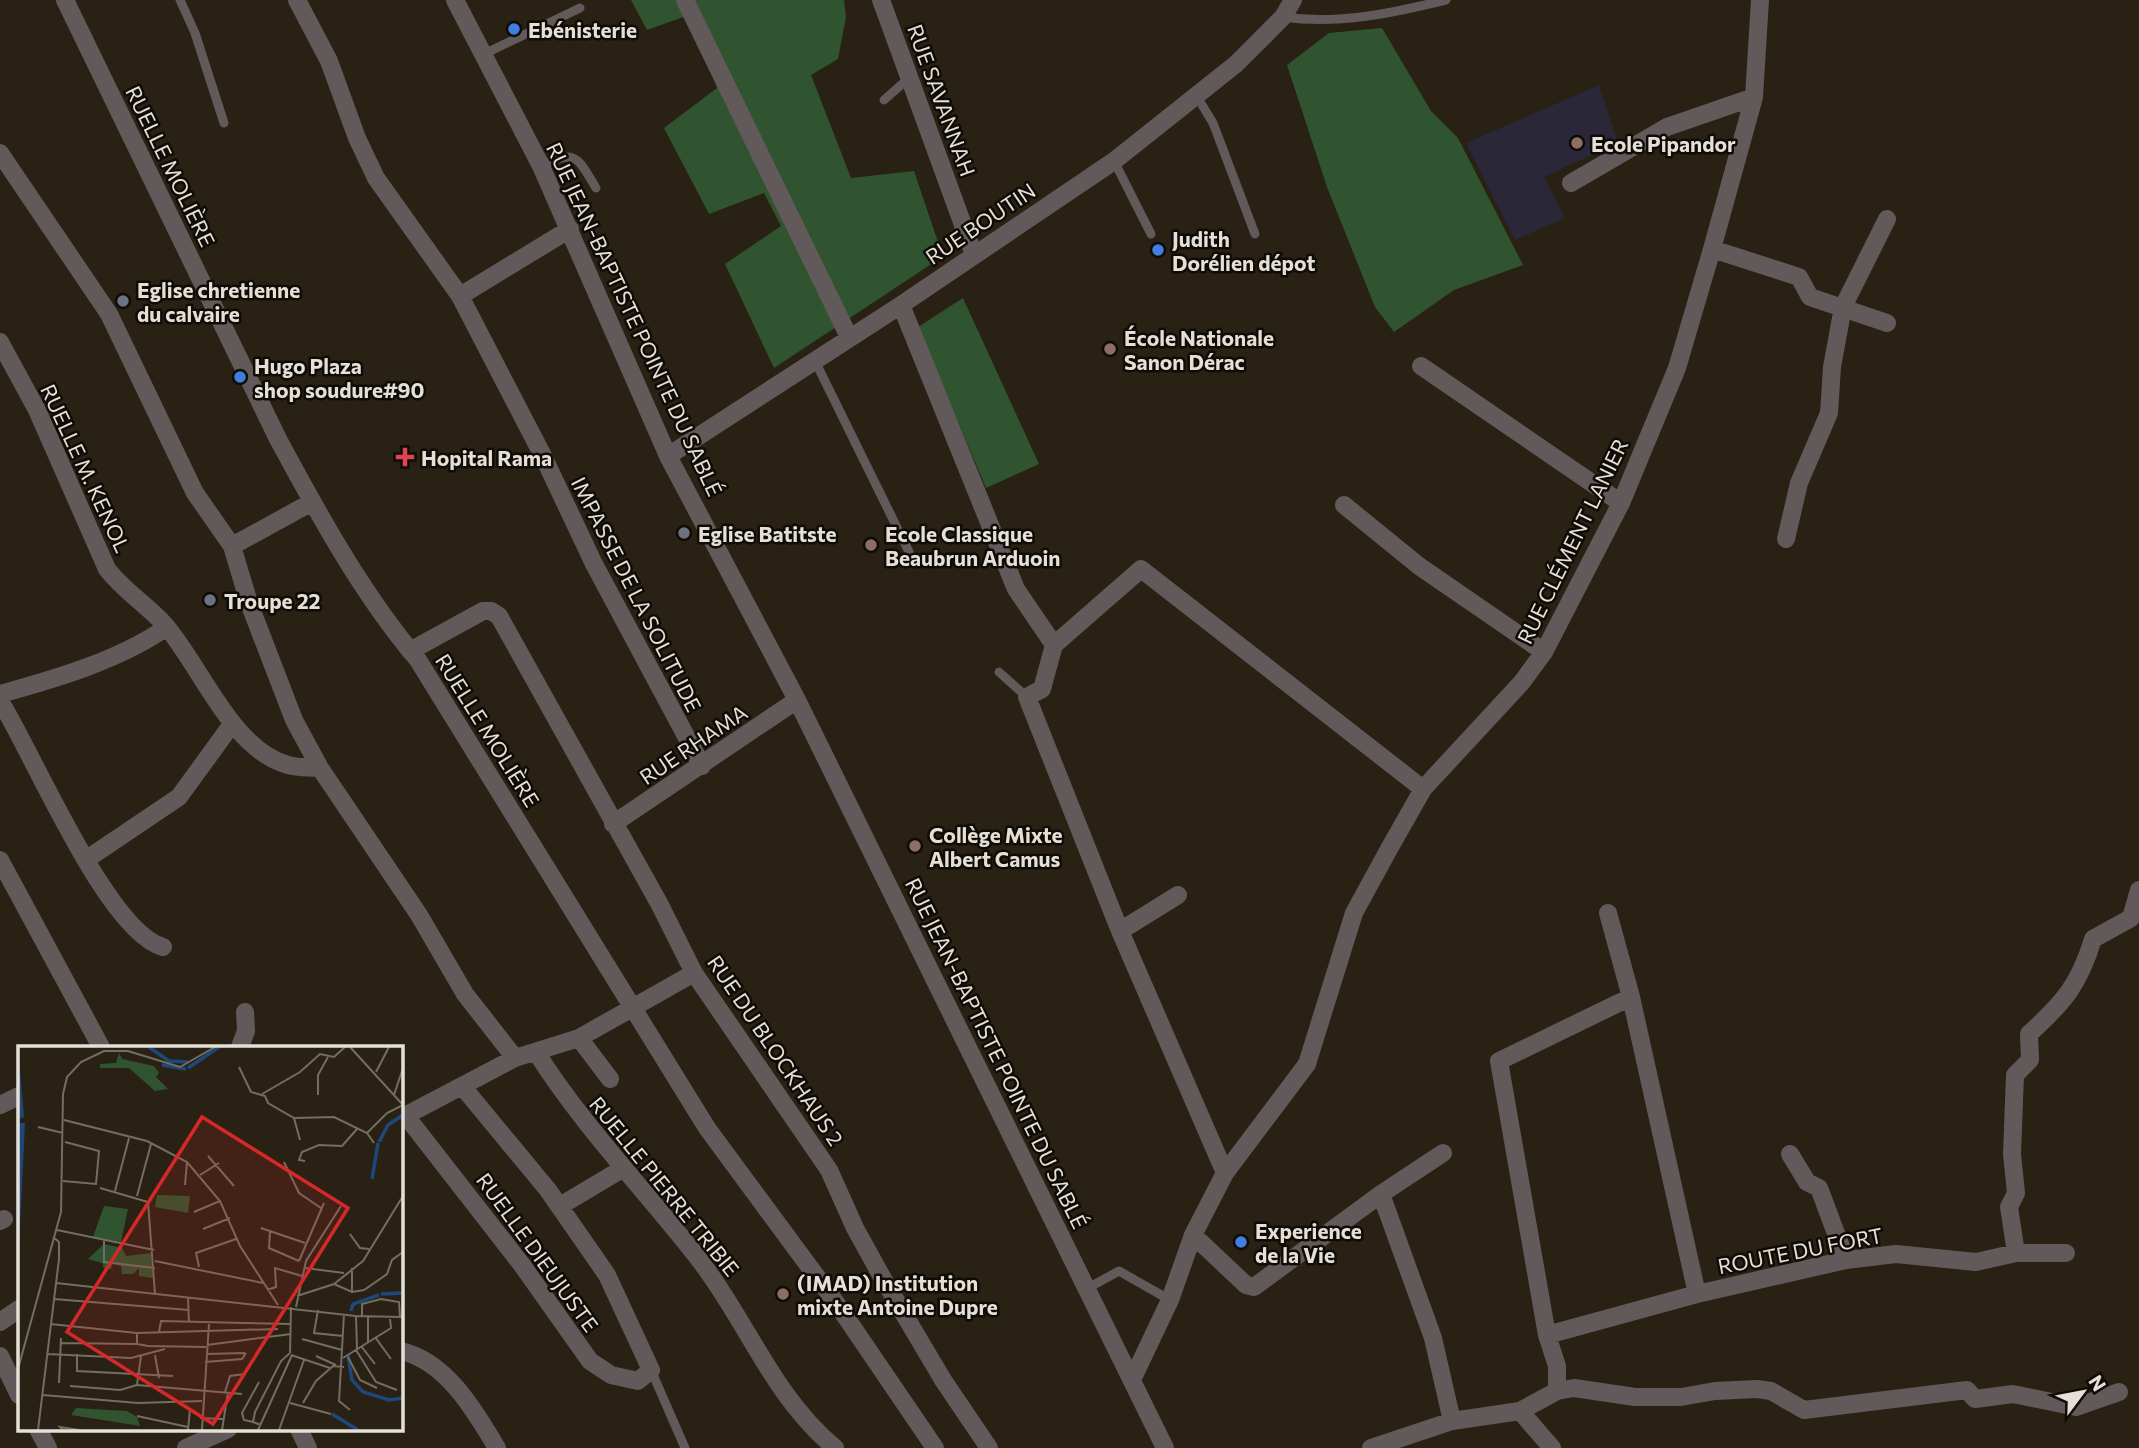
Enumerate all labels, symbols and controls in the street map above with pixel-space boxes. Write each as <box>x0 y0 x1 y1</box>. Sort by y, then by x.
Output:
place label: Ebénisterie <box>528 17 637 42</box>
marker: Ebénisterie <box>506 21 522 37</box>
street label: RUE SAVANNAH <box>903 21 981 179</box>
street label: RUELLE MOLIÈRE <box>121 82 221 250</box>
place label: Ecole Pipandor <box>1591 131 1736 156</box>
marker: Ecole Pipandor <box>1569 135 1585 151</box>
street label: RUE JEAN-BAPTISTE POINTE DU SABLÉ <box>542 138 728 500</box>
street label: RUE BOUTIN <box>920 177 1040 269</box>
place label: Judith Dorélien dépot <box>1172 226 1315 275</box>
marker: Judith Dorélien dépot <box>1150 242 1166 258</box>
place label: Eglise chretienne du calvaire <box>137 277 300 326</box>
marker: Eglise chretienne du calvaire <box>115 293 131 309</box>
place label: École Nationale Sanon Dérac <box>1124 325 1274 374</box>
marker: École Nationale Sanon Dérac <box>1102 341 1118 357</box>
place label: Hugo Plaza shop soudure#90 <box>254 353 425 402</box>
marker: Hugo Plaza shop soudure#90 <box>232 369 248 385</box>
street label: RUELLE M. KENOL <box>36 380 136 556</box>
street label: RUE CLÉMENT LANIER <box>1511 434 1633 648</box>
place label: Hopital Rama <box>421 445 552 470</box>
marker: Hopital Rama <box>395 447 415 467</box>
street label: IMPASSE DE LA SOLITUDE <box>567 472 707 716</box>
place label: Eglise Batitste <box>698 521 837 546</box>
place label: Ecole Classique Beaubrun Arduoin <box>885 521 1061 570</box>
marker: Eglise Batitste <box>676 525 692 541</box>
marker: Ecole Classique Beaubrun Arduoin <box>863 537 879 553</box>
place label: Troupe 22 <box>224 588 321 613</box>
marker: Troupe 22 <box>202 592 218 608</box>
street label: RUELLE MOLIÈRE <box>431 649 545 811</box>
street label: RUE RHAMA <box>634 699 752 789</box>
place label: Collège Mixte Albert Camus <box>929 822 1063 871</box>
marker: Collège Mixte Albert Camus <box>907 838 923 854</box>
street label: RUE JEAN-BAPTISTE POINTE DU SABLÉ <box>901 873 1093 1233</box>
street label: RUE DU BLOCKHAUS 2 <box>703 950 849 1150</box>
inset map <box>18 1046 402 1430</box>
street label: RUELLE PIERRE TRIBIE <box>585 1091 745 1281</box>
street label: RUELLE DIEUJUSTE <box>472 1168 604 1336</box>
place label: Experience de la Vie <box>1255 1218 1362 1267</box>
street label: ROUTE DU FORT <box>1715 1222 1885 1278</box>
marker: Experience de la Vie <box>1233 1234 1249 1250</box>
place label: (IMAD) Institution mixte Antoine Dupre <box>797 1270 998 1319</box>
marker: (IMAD) Institution mixte Antoine Dupre <box>775 1286 791 1302</box>
north arrow <box>2048 1357 2118 1427</box>
text: N <box>2084 1371 2111 1395</box>

